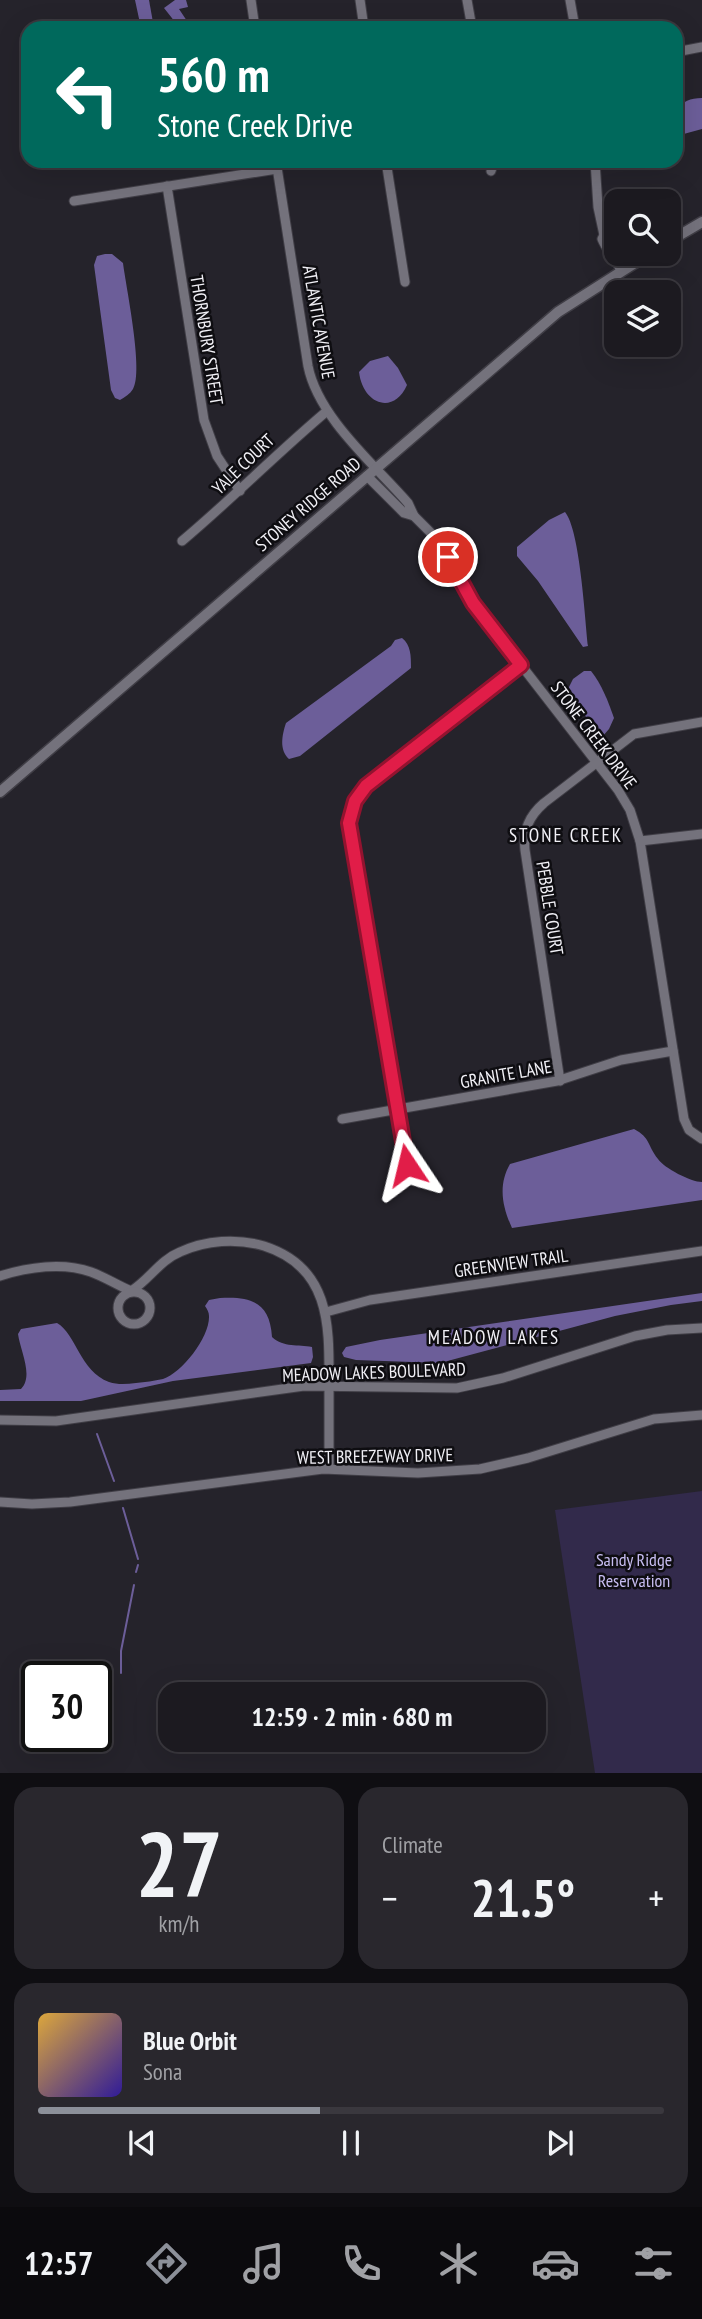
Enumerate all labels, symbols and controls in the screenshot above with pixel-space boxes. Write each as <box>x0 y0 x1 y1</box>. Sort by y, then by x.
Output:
text: 560 m <box>157 42 270 106</box>
icon: left <box>42 49 133 140</box>
text: Stone Creek Drive <box>157 104 353 146</box>
map controls <box>604 189 681 357</box>
button: search <box>604 189 681 266</box>
street label: ATLANTIC AVENUE <box>298 263 340 381</box>
street label: THORNBURY STREET <box>185 273 229 407</box>
button: layers <box>604 280 681 357</box>
street label: YALE COURT <box>207 429 279 499</box>
street label: STONEY RIDGE ROAD <box>251 452 365 556</box>
pin <box>418 527 478 587</box>
icon: arrive <box>429 538 467 576</box>
street label: STONE CREEK DRIVE <box>546 677 642 793</box>
district label: STONE CREEK <box>509 823 623 847</box>
street label: PEBBLE COURT <box>531 859 569 957</box>
street label: GRANITE LANE <box>458 1055 554 1093</box>
position arrow <box>370 1128 444 1202</box>
street label: GREENVIEW TRAIL <box>453 1244 570 1282</box>
district label: MEADOW LAKES <box>428 1325 560 1349</box>
street label: MEADOW LAKES BOULEVARD <box>282 1357 466 1387</box>
street label: WEST BREEZEWAY DRIVE <box>297 1443 453 1469</box>
park label: Sandy Ridge Reservation <box>596 1548 672 1592</box>
speed limit sign: 30 <box>21 1661 112 1752</box>
text: 12:59 · 2 min · 680 m <box>252 1700 452 1733</box>
text: 27 <box>136 1804 223 1922</box>
text: Climate <box>382 1830 443 1859</box>
text: 21.5° <box>471 1864 575 1931</box>
text: − <box>382 1873 398 1922</box>
text: + <box>648 1873 664 1922</box>
text: km/h <box>159 1909 199 1938</box>
text: Blue Orbit <box>143 2024 237 2057</box>
text: Sona <box>143 2057 182 2086</box>
icon: previous <box>123 2124 161 2162</box>
icon: pause <box>332 2124 370 2162</box>
icon: next <box>541 2124 579 2162</box>
icon: directions <box>142 2239 191 2288</box>
icon: music <box>239 2239 288 2288</box>
icon: phone <box>337 2239 386 2288</box>
icon: climate <box>434 2239 483 2288</box>
icon: car <box>531 2239 580 2288</box>
icon: filters <box>629 2239 678 2288</box>
text: 12:57 <box>24 2242 93 2284</box>

